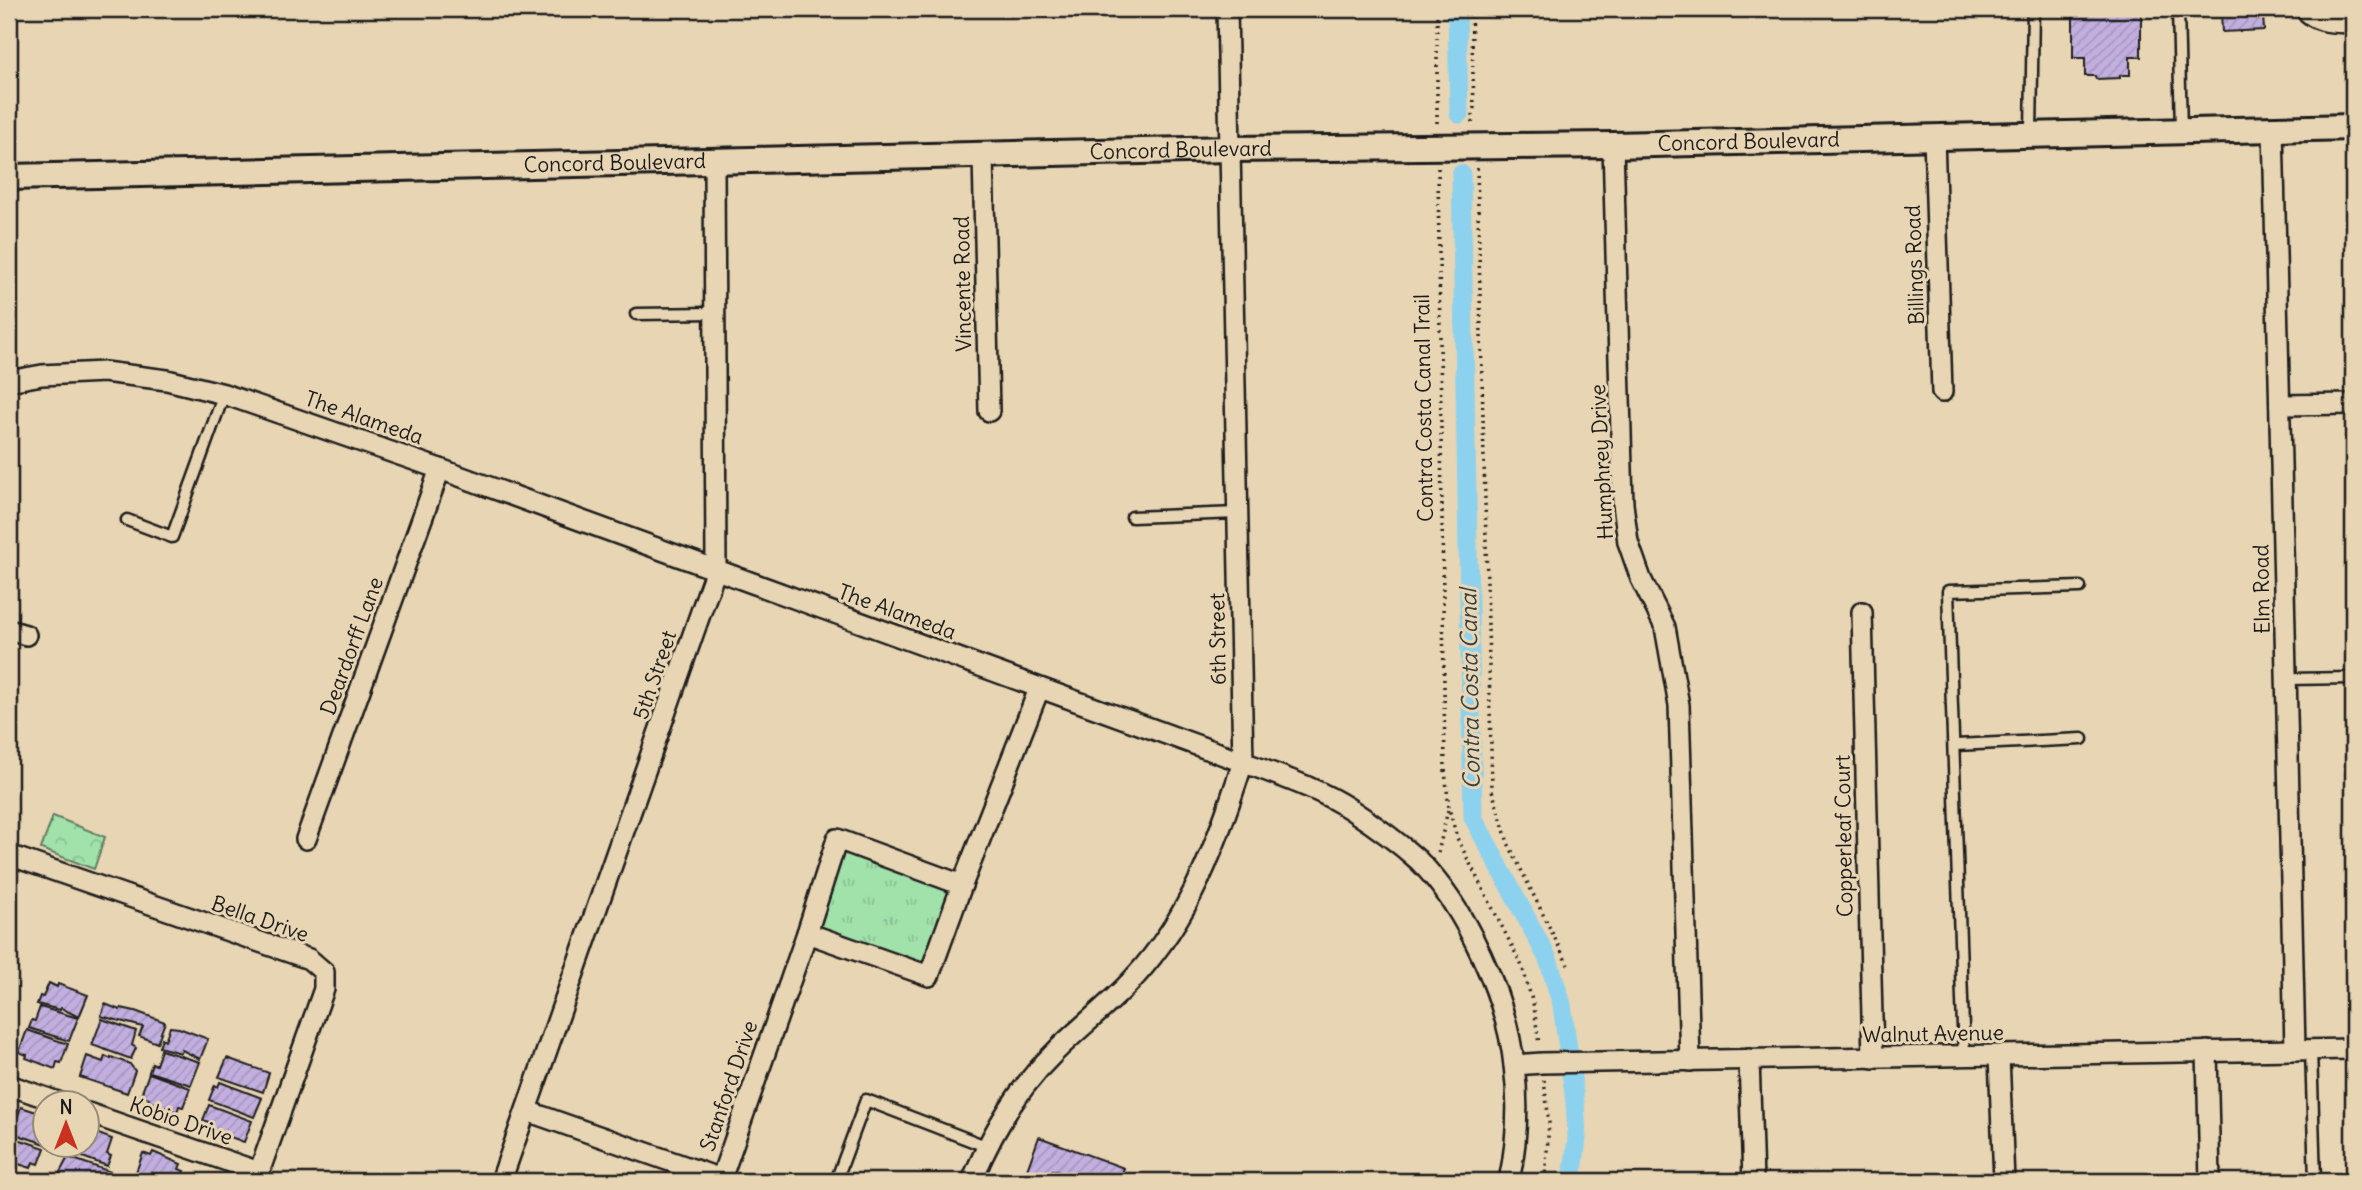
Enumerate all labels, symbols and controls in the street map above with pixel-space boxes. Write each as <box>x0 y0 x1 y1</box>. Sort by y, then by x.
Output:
street label: Concord Boulevard <box>1657 125 1840 157</box>
street label: Concord Boulevard <box>1089 135 1272 165</box>
street label: Concord Boulevard <box>523 147 706 178</box>
street label: Billings Road <box>1899 204 1930 326</box>
street label: Vincente Road <box>948 216 977 352</box>
street label: Contra Costa Canal Trail <box>1408 294 1439 522</box>
street label: Humphrey Drive <box>1584 384 1619 540</box>
street label: The Alameda <box>301 385 427 450</box>
street label: Elm Road <box>2247 544 2276 634</box>
street label: Deardorff Lane <box>314 573 389 718</box>
street label: The Alameda <box>834 578 960 645</box>
water label: Contra Costa Canal <box>1453 586 1486 790</box>
street label: 6th Street <box>1203 593 1232 685</box>
street label: 5th Street <box>627 627 682 723</box>
street label: Copperleaf Court <box>1829 755 1858 917</box>
street label: Bella Drive <box>208 889 312 948</box>
street label: Stanford Drive <box>694 1017 763 1155</box>
street label: Walnut Avenue <box>1862 1019 2004 1048</box>
north arrow <box>32 1088 102 1158</box>
street label: Kobio Drive <box>126 1090 236 1151</box>
text: N <box>59 1095 73 1119</box>

